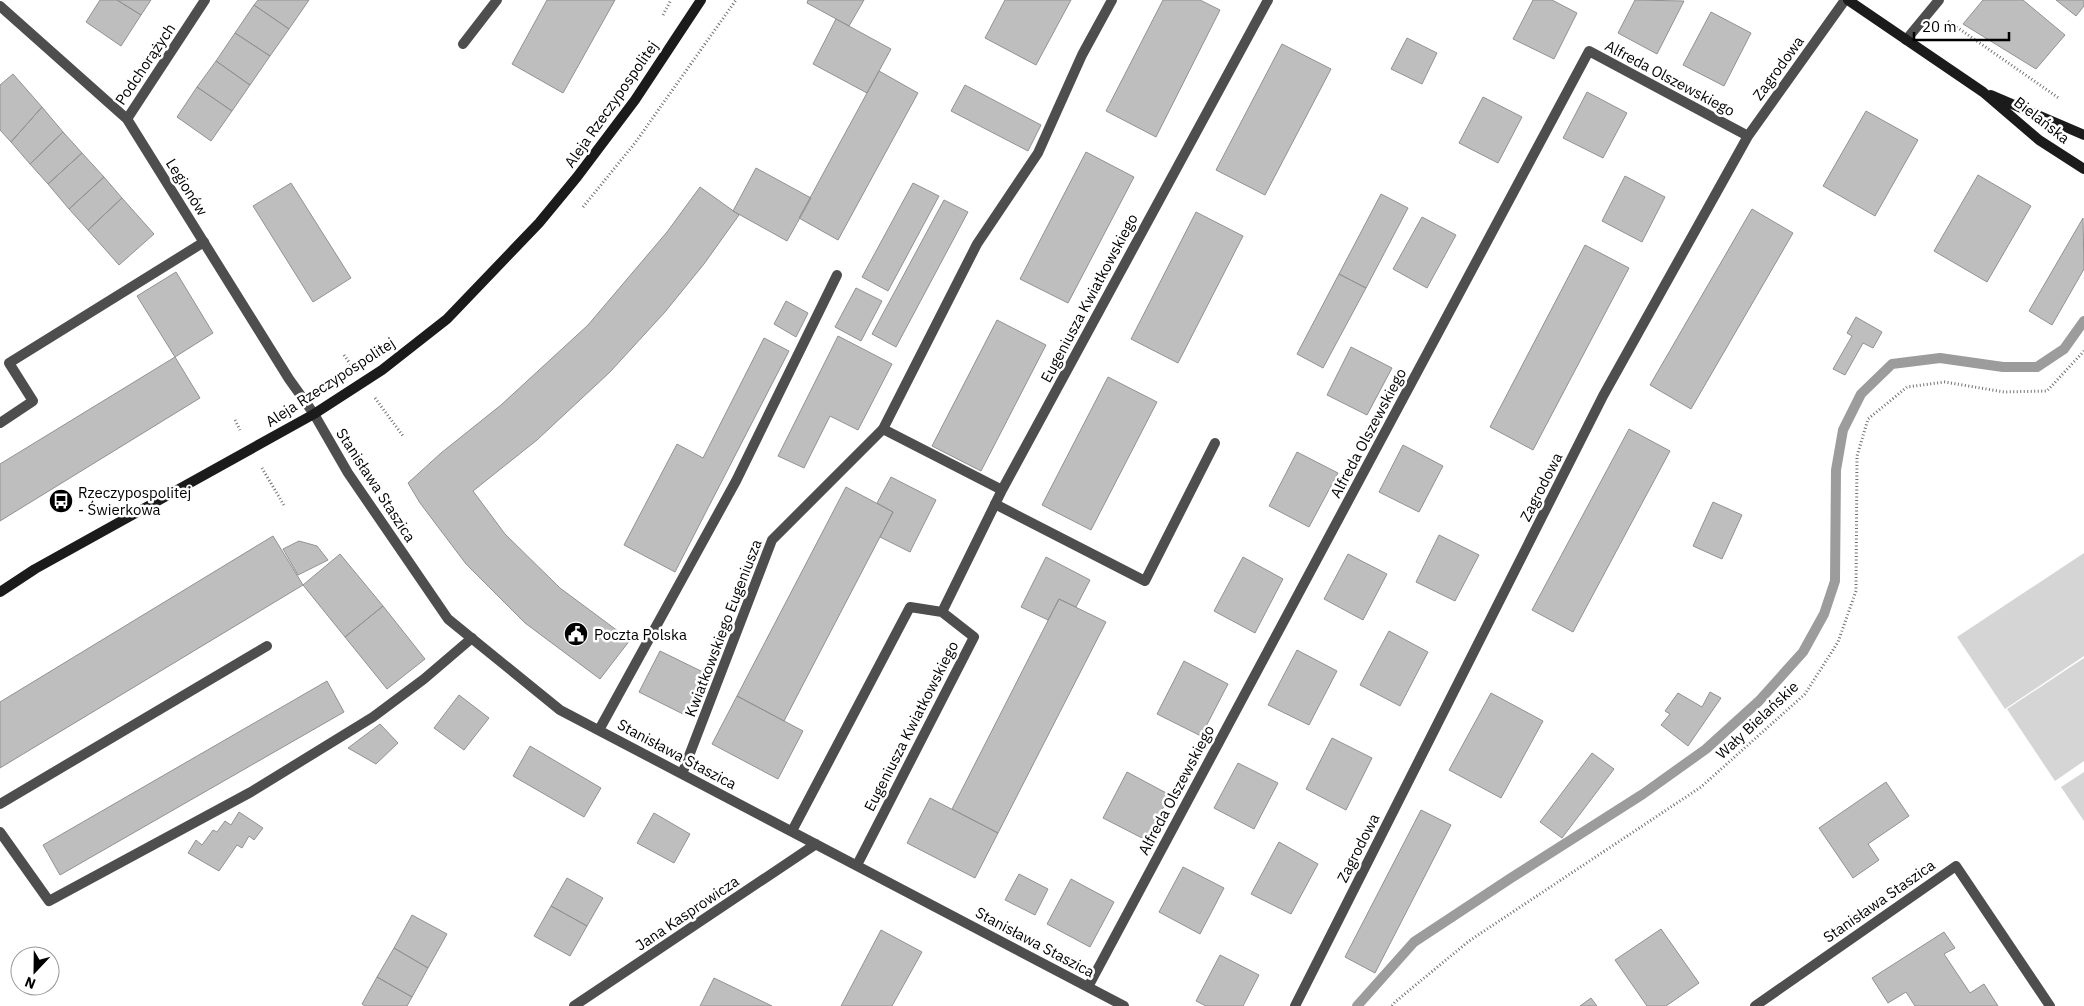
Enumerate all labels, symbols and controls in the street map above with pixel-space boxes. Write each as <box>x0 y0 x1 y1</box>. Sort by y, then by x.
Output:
scale bar <box>1914 10 2009 42</box>
text: 20 m <box>1922 17 1957 36</box>
street label: Podchorążych <box>111 20 179 108</box>
street label: Zagrodowa <box>1748 32 1808 104</box>
street label: Alfreda Olszewskiego <box>1602 36 1738 120</box>
street label: Aleja Rzeczypospolitej <box>560 37 662 171</box>
street label: Bielańska <box>2010 92 2074 148</box>
street label: Legionów <box>162 155 212 220</box>
street label: Eugeniusza Kwiatkowskiego <box>1036 210 1142 386</box>
street label: Aleja Rzeczypospolitej <box>262 333 398 431</box>
street label: Alfreda Olszewskiego <box>1326 365 1410 501</box>
street label: Stanisława Staszica <box>332 424 420 546</box>
street label: Zagrodowa <box>1516 449 1566 525</box>
place label: Rzeczypospolitej - Świerkowa <box>78 483 191 519</box>
bus stop icon: Rzeczypospolitej - Świerkowa <box>48 488 74 514</box>
street label: Kwiatkowskiego Eugeniusza <box>680 537 766 719</box>
public building icon: Poczta Polska <box>563 621 589 647</box>
place label: Poczta Polska <box>594 625 687 644</box>
street label: Eugeniusza Kwiatkowskiego <box>860 638 962 814</box>
street label: Wały Bielańskie <box>1712 677 1802 763</box>
street label: Stanisława Staszica <box>614 715 740 793</box>
street label: Alfreda Olszewskiego <box>1134 722 1218 858</box>
street label: Zagrodowa <box>1333 810 1383 886</box>
street label: Stanisława Staszica <box>1819 855 1939 947</box>
street label: Jana Kasprowicza <box>632 871 742 955</box>
street label: Stanisława Staszica <box>972 903 1098 981</box>
north arrow <box>10 946 60 996</box>
text: N <box>22 973 38 993</box>

